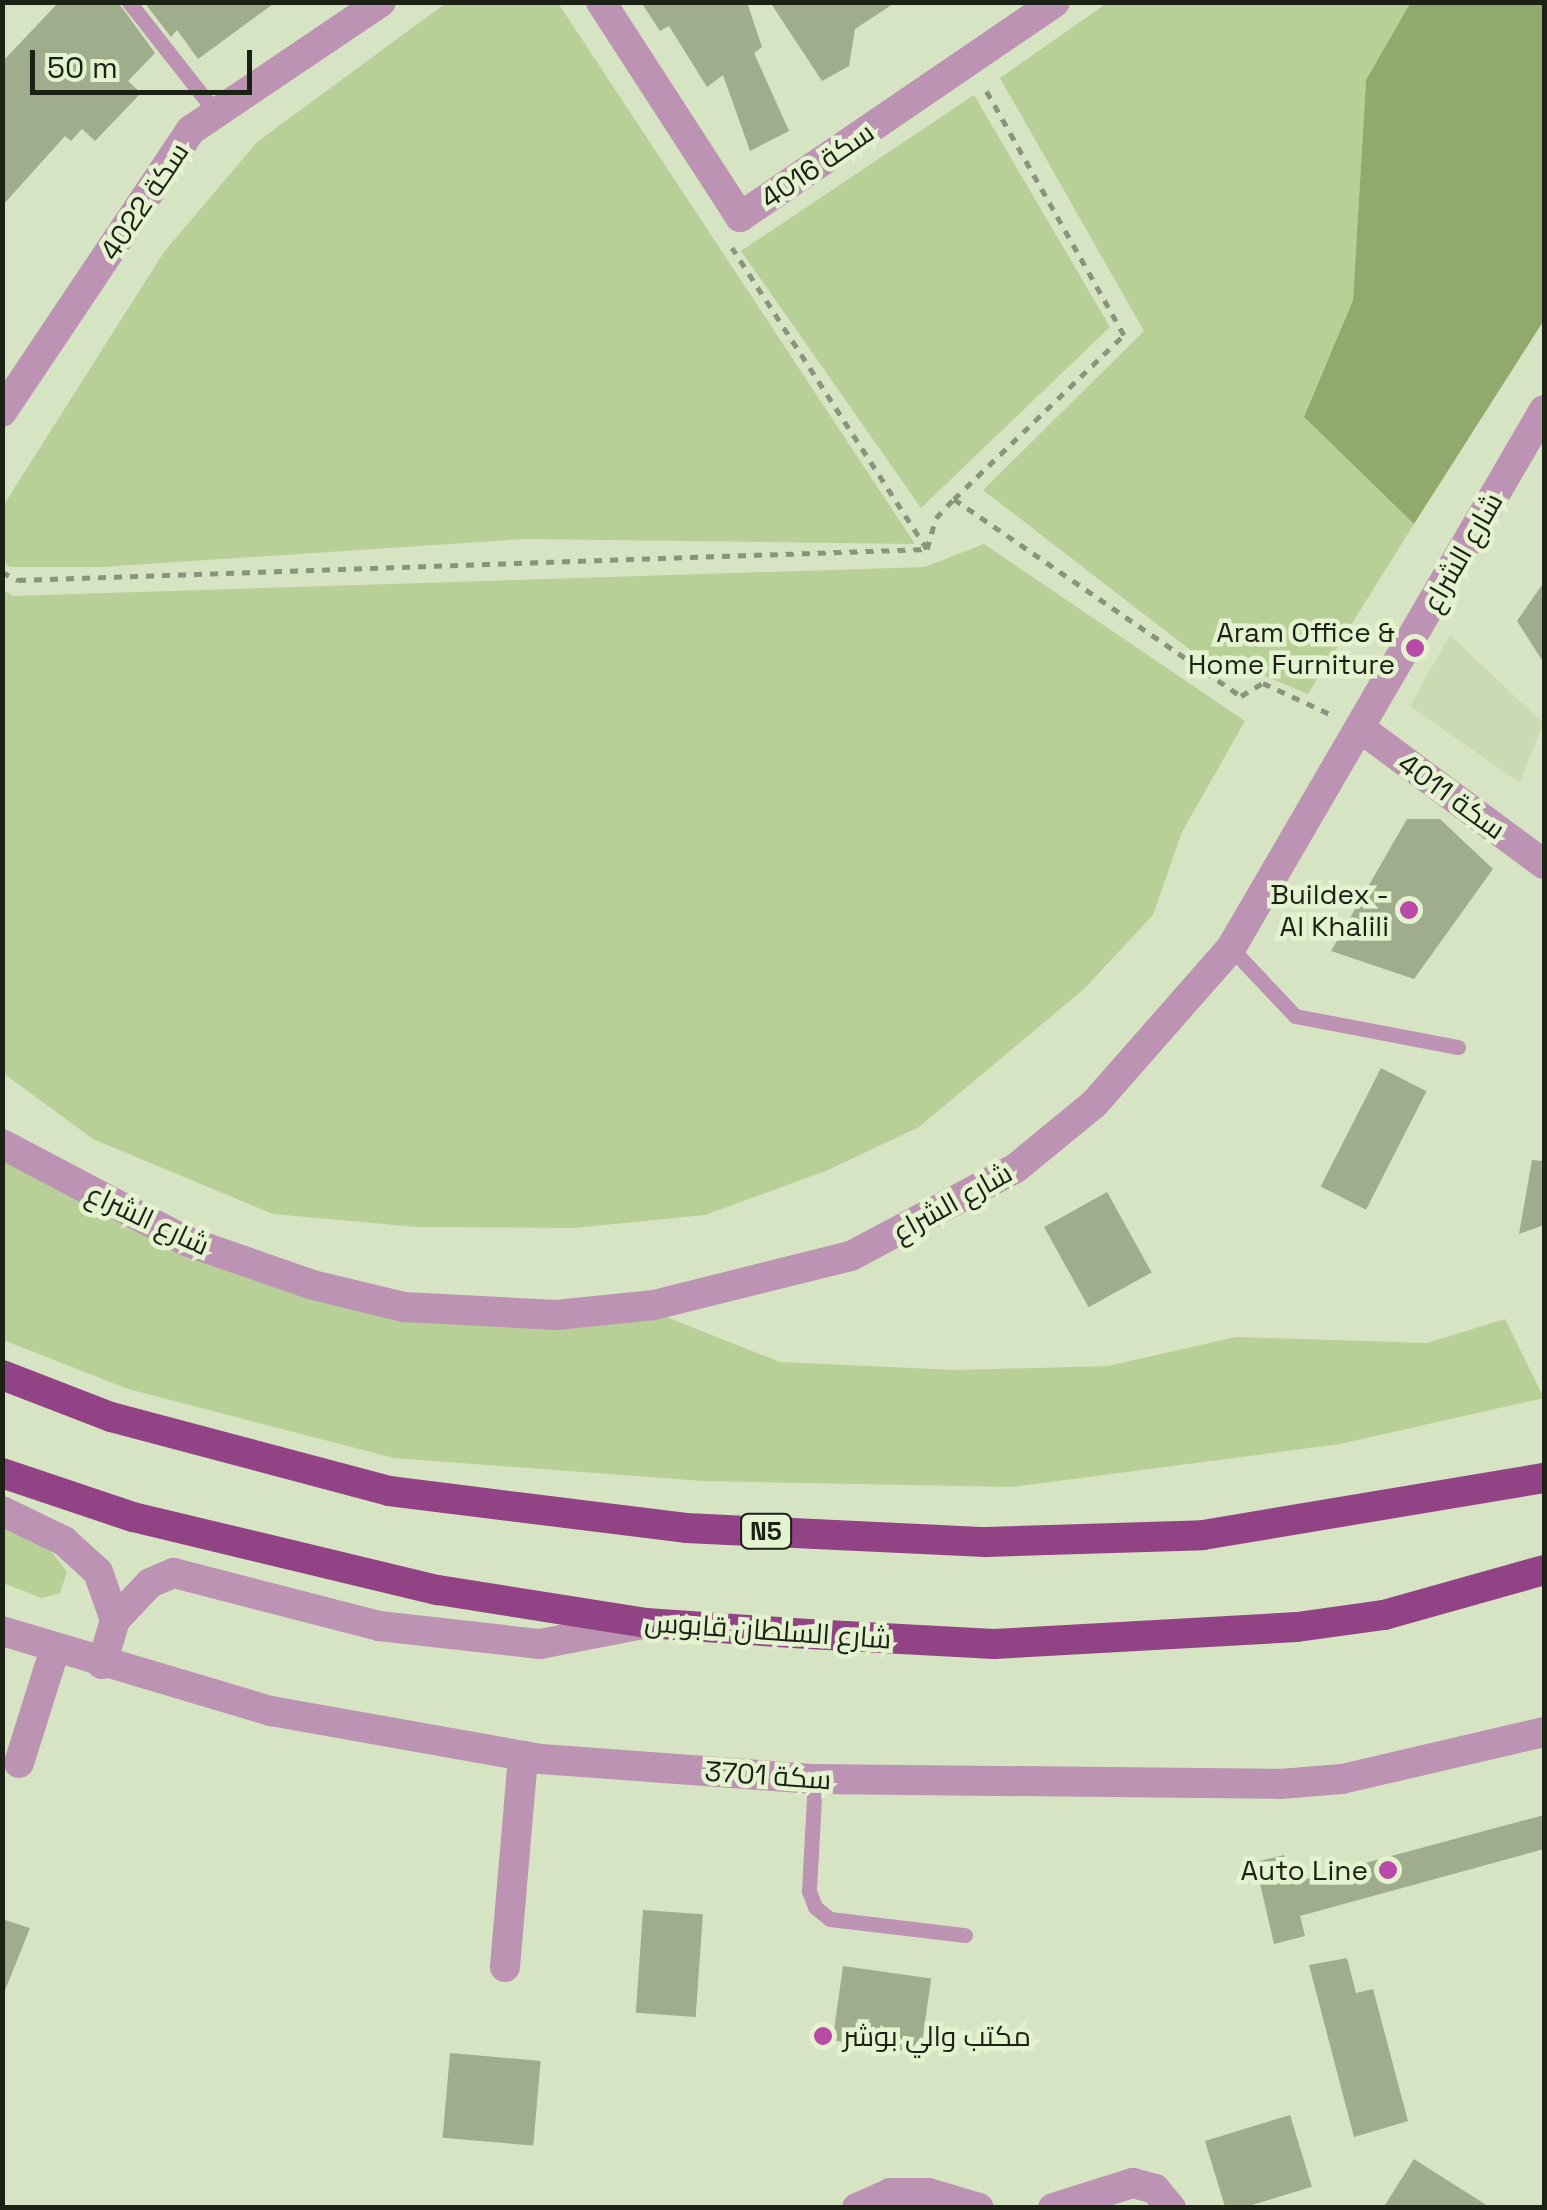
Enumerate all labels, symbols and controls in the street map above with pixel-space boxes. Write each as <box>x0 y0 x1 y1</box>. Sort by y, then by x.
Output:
scale bar <box>35 30 258 92</box>
text: 50 m <box>47 48 118 87</box>
street label: سكة 4016 <box>754 115 880 215</box>
street label: سكة 4022 <box>93 136 195 266</box>
street label: شارع الشراع <box>1415 487 1509 617</box>
place label: Aram Office & Home Furniture <box>1188 615 1395 681</box>
marker: Aram Office & Home Furniture <box>1404 637 1426 659</box>
street label: سكة 4011 <box>1392 746 1512 846</box>
place label: Buildex - Al Khalili <box>1269 877 1389 943</box>
marker: Buildex - Al Khalili <box>1398 899 1420 921</box>
street label: شارع الشراع <box>886 1155 1018 1249</box>
street label: شارع الشراع <box>81 1176 215 1262</box>
road number: N5 <box>738 1511 794 1551</box>
street label: شارع السلطان قابوس <box>644 1605 892 1655</box>
street label: سكة 3701 <box>703 1754 833 1796</box>
place label: Auto Line <box>1240 1853 1368 1887</box>
marker: Auto Line <box>1377 1859 1399 1881</box>
place label: مكتب والي بوشر <box>843 2019 1031 2053</box>
marker: مكتب والي بوشر <box>812 2025 834 2047</box>

